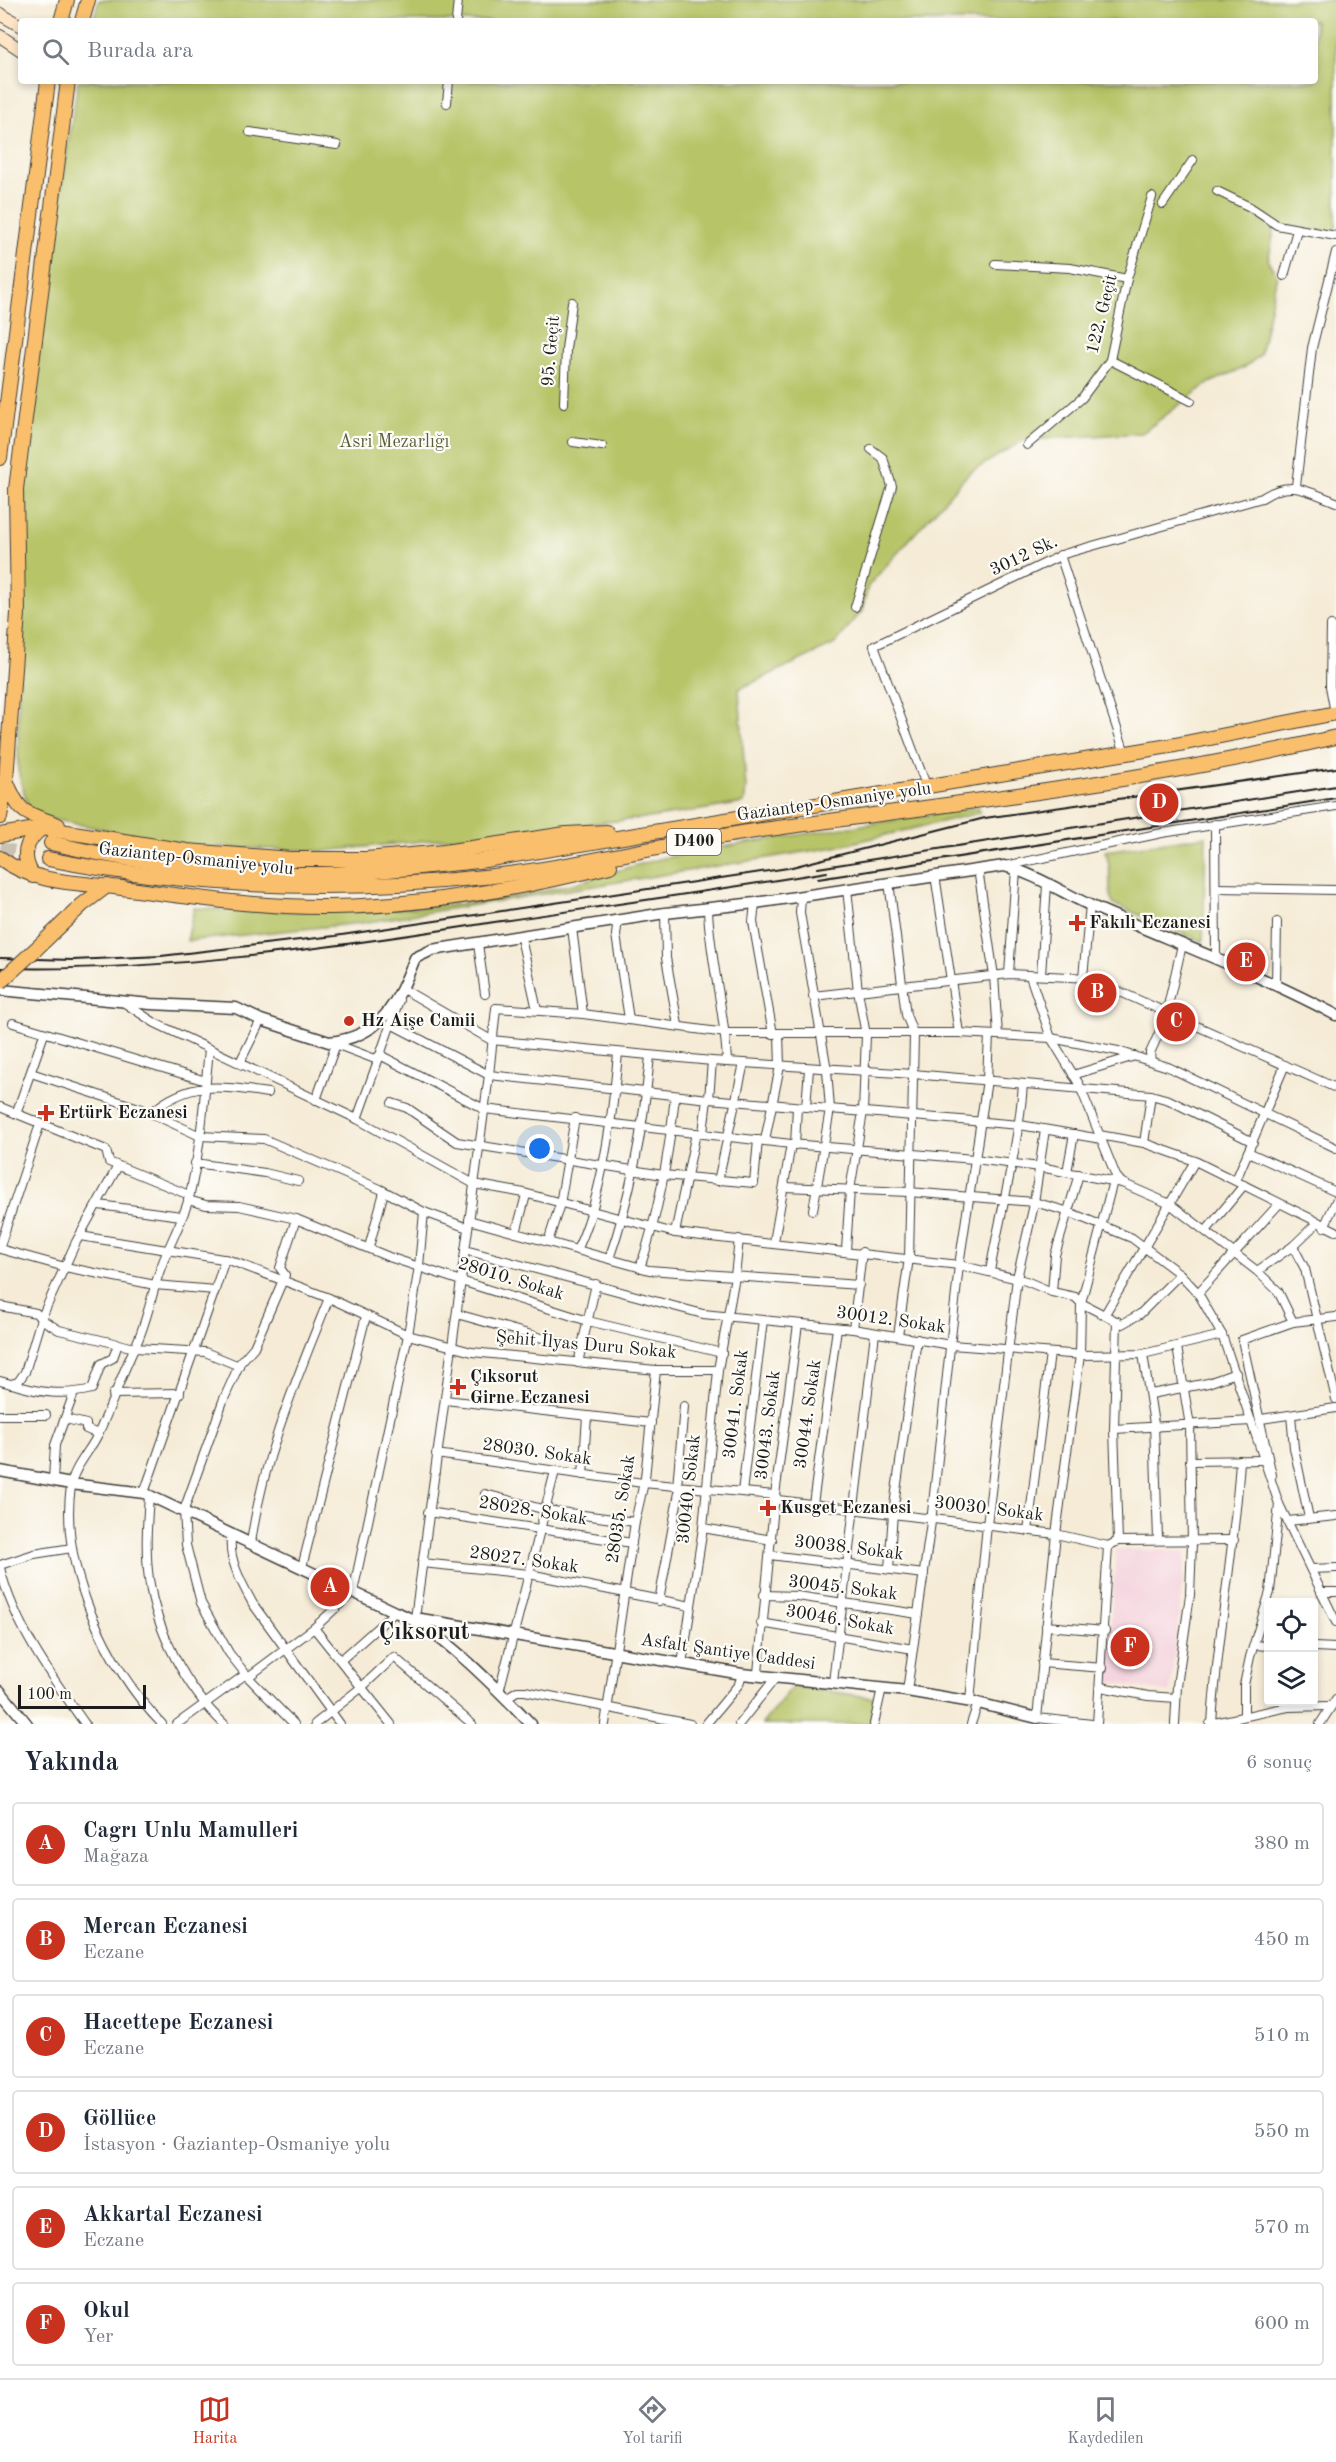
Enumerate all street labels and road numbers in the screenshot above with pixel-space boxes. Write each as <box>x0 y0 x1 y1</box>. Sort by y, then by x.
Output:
street label: 122. Geçit <box>1083 272 1121 356</box>
street label: 95. Geçit <box>539 315 563 387</box>
street label: 3012 Sk. <box>987 533 1061 579</box>
street label: Gaziantep-Osmaniye yolu <box>736 779 933 825</box>
road number: D400 <box>667 829 721 855</box>
street label: Gaziantep-Osmaniye yolu <box>98 840 295 878</box>
street label: 28010. Sokak <box>456 1254 566 1304</box>
street label: 30012. Sokak <box>835 1303 947 1337</box>
street label: Şehit İlyas Duru Sokak <box>495 1325 677 1362</box>
street label: 30041. Sokak <box>720 1348 752 1460</box>
street label: 30044. Sokak <box>791 1358 825 1470</box>
street label: 30043. Sokak <box>752 1369 784 1481</box>
street label: 30040. Sokak <box>674 1433 704 1545</box>
street label: 28030. Sokak <box>481 1435 593 1469</box>
street label: 28035. Sokak <box>604 1453 638 1565</box>
street label: 30030. Sokak <box>933 1493 1045 1525</box>
street label: 28028. Sokak <box>477 1494 589 1528</box>
street label: 30038. Sokak <box>793 1532 905 1564</box>
street label: 28027. Sokak <box>468 1543 580 1577</box>
street label: 30045. Sokak <box>787 1572 899 1604</box>
street label: 30046. Sokak <box>784 1602 896 1638</box>
street label: Asfalt Şantiye Caddesi <box>639 1631 817 1673</box>

